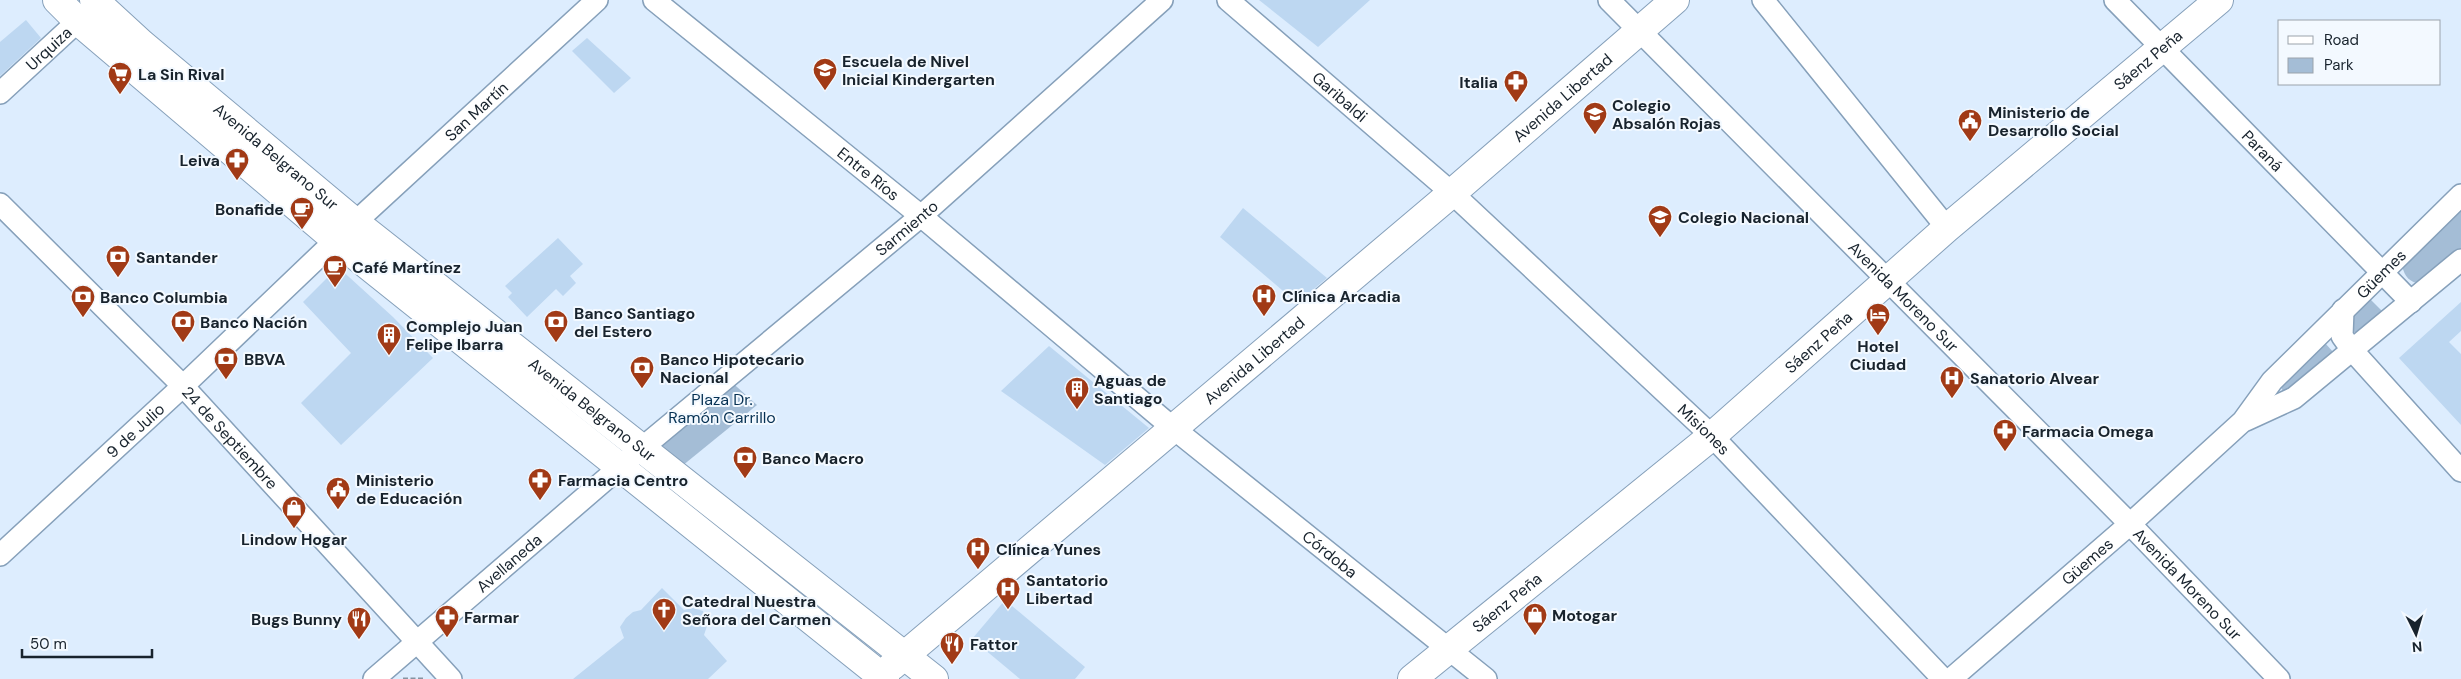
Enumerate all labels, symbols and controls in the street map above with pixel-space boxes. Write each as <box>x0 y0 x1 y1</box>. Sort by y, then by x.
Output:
legend <box>2278 20 2441 85</box>
street label: Urquiza <box>21 22 76 75</box>
street label: Sáenz Peña <box>2109 25 2187 95</box>
text: Road <box>2324 30 2359 50</box>
street label: Avenida Libertad <box>1508 49 1617 146</box>
place label: Escuela de Nivel Inicial Kindergarten <box>842 51 995 90</box>
text: Park <box>2324 55 2354 75</box>
school or university icon: Escuela de Nivel Inicial Kindergarten <box>812 57 838 91</box>
supermarket icon: La Sin Rival <box>107 61 133 95</box>
place label: La Sin Rival <box>138 64 224 85</box>
street label: Garibaldi <box>1308 67 1372 126</box>
pharmacy icon: Italia <box>1503 69 1529 103</box>
place label: Italia <box>1459 72 1498 93</box>
street label: San Martín <box>440 77 512 145</box>
place label: Colegio Absalón Rojas <box>1612 95 1721 134</box>
street label: Avenida Belgrano Sur <box>209 98 343 214</box>
school or university icon: Colegio Absalón Rojas <box>1582 101 1608 135</box>
place label: Ministerio de Desarrollo Social <box>1988 102 2119 141</box>
public building icon: Ministerio de Desarrollo Social <box>1957 108 1983 142</box>
street label: Paraná <box>2238 125 2288 176</box>
street label: Entre Ríos <box>833 142 904 205</box>
pharmacy icon: Leiva <box>224 147 250 181</box>
place label: Leiva <box>179 150 220 171</box>
street label: Sarmiento <box>871 195 942 260</box>
cafe icon: Bonafide <box>289 196 315 230</box>
place label: Bonafide <box>215 199 284 220</box>
school or university icon: Colegio Nacional <box>1647 204 1673 238</box>
place label: Colegio Nacional <box>1678 207 1809 228</box>
street label: Avenida Moreno Sur <box>1844 237 1963 356</box>
bank icon: Santander <box>105 244 131 278</box>
street label: Güemes <box>2352 245 2410 303</box>
place label: Santander <box>136 247 218 268</box>
cafe icon: Café Martínez <box>322 254 348 288</box>
place label: Café Martínez <box>352 257 461 278</box>
hospital icon: Clínica Arcadia <box>1251 283 1277 317</box>
bank icon: Banco Columbia <box>70 284 96 318</box>
place label: Clínica Arcadia <box>1282 286 1401 307</box>
place label: Banco Columbia <box>100 287 228 308</box>
hotel icon: Hotel Ciudad <box>1865 302 1891 336</box>
place label: Banco Santiago del Estero <box>574 303 695 342</box>
street label: Sáenz Peña <box>1780 306 1857 378</box>
bank icon: Banco Nación <box>170 309 196 343</box>
bank icon: Banco Santiago del Estero <box>543 309 569 343</box>
place label: Banco Nación <box>200 312 307 333</box>
street label: Avenida Libertad <box>1199 312 1309 409</box>
place label: Complejo Juan Felipe Ibarra <box>406 316 523 355</box>
building icon: Complejo Juan Felipe Ibarra <box>376 322 402 356</box>
place label: Hotel Ciudad <box>1850 336 1906 375</box>
bank icon: BBVA <box>213 346 239 380</box>
place label: BBVA <box>244 349 285 370</box>
place label: Banco Hipotecario Nacional <box>660 349 805 388</box>
street label: Avenida Belgrano Sur <box>524 353 660 466</box>
bank icon: Banco Hipotecario Nacional <box>629 355 655 389</box>
hospital icon: Sanatorio Alvear <box>1939 365 1965 399</box>
place label: Sanatorio Alvear <box>1970 368 2099 389</box>
place label: Aguas de Santiago <box>1094 370 1167 409</box>
building icon: Aguas de Santiago <box>1064 376 1090 410</box>
street label: 24 de Septiembre <box>178 382 283 494</box>
park label: Plaza Dr. Ramón Carrillo <box>668 389 776 428</box>
street label: 9 de Julio <box>102 398 169 462</box>
street label: Misiones <box>1673 399 1735 459</box>
pharmacy icon: Farmacia Omega <box>1992 418 2018 452</box>
place label: Farmacia Omega <box>2022 421 2154 442</box>
bank icon: Banco Macro <box>732 445 758 479</box>
place label: Banco Macro <box>762 448 864 469</box>
pharmacy icon: Farmacia Centro <box>527 467 553 501</box>
place label: Ministerio de Educación <box>356 470 462 509</box>
place label: Farmacia Centro <box>558 470 688 491</box>
public building icon: Ministerio de Educación <box>325 476 351 510</box>
shop icon: Lindow Hogar <box>281 495 307 529</box>
street label: Avenida Moreno Sur <box>2129 523 2246 645</box>
street label: Córdoba <box>1298 525 1362 582</box>
place label: Lindow Hogar <box>241 529 348 550</box>
street label: Avellaneda <box>472 529 546 597</box>
street label: Güemes <box>2057 533 2117 589</box>
hospital icon: Clínica Yunes <box>965 536 991 570</box>
place label: Clínica Yunes <box>996 539 1101 560</box>
street label: Sáenz Peña <box>1468 568 1546 637</box>
place label: Santatorio Libertad <box>1026 570 1108 609</box>
hospital icon: Santatorio Libertad <box>995 576 1021 610</box>
place label: Catedral Nuestra Señora del Carmen <box>682 591 831 630</box>
church icon: Catedral Nuestra Señora del Carmen <box>651 597 677 631</box>
shop icon: Motogar <box>1522 602 1548 636</box>
pharmacy icon: Farmar <box>434 604 460 638</box>
place label: Motogar <box>1552 605 1617 626</box>
restaurant icon: Bugs Bunny <box>346 606 372 640</box>
place label: Farmar <box>464 607 520 628</box>
place label: Bugs Bunny <box>251 609 342 630</box>
north arrow <box>2391 609 2441 659</box>
scale bar <box>22 626 152 658</box>
restaurant icon: Fattor <box>939 631 965 665</box>
text: 50 m <box>30 634 67 654</box>
place label: Fattor <box>970 634 1018 655</box>
text: N <box>2411 638 2423 656</box>

